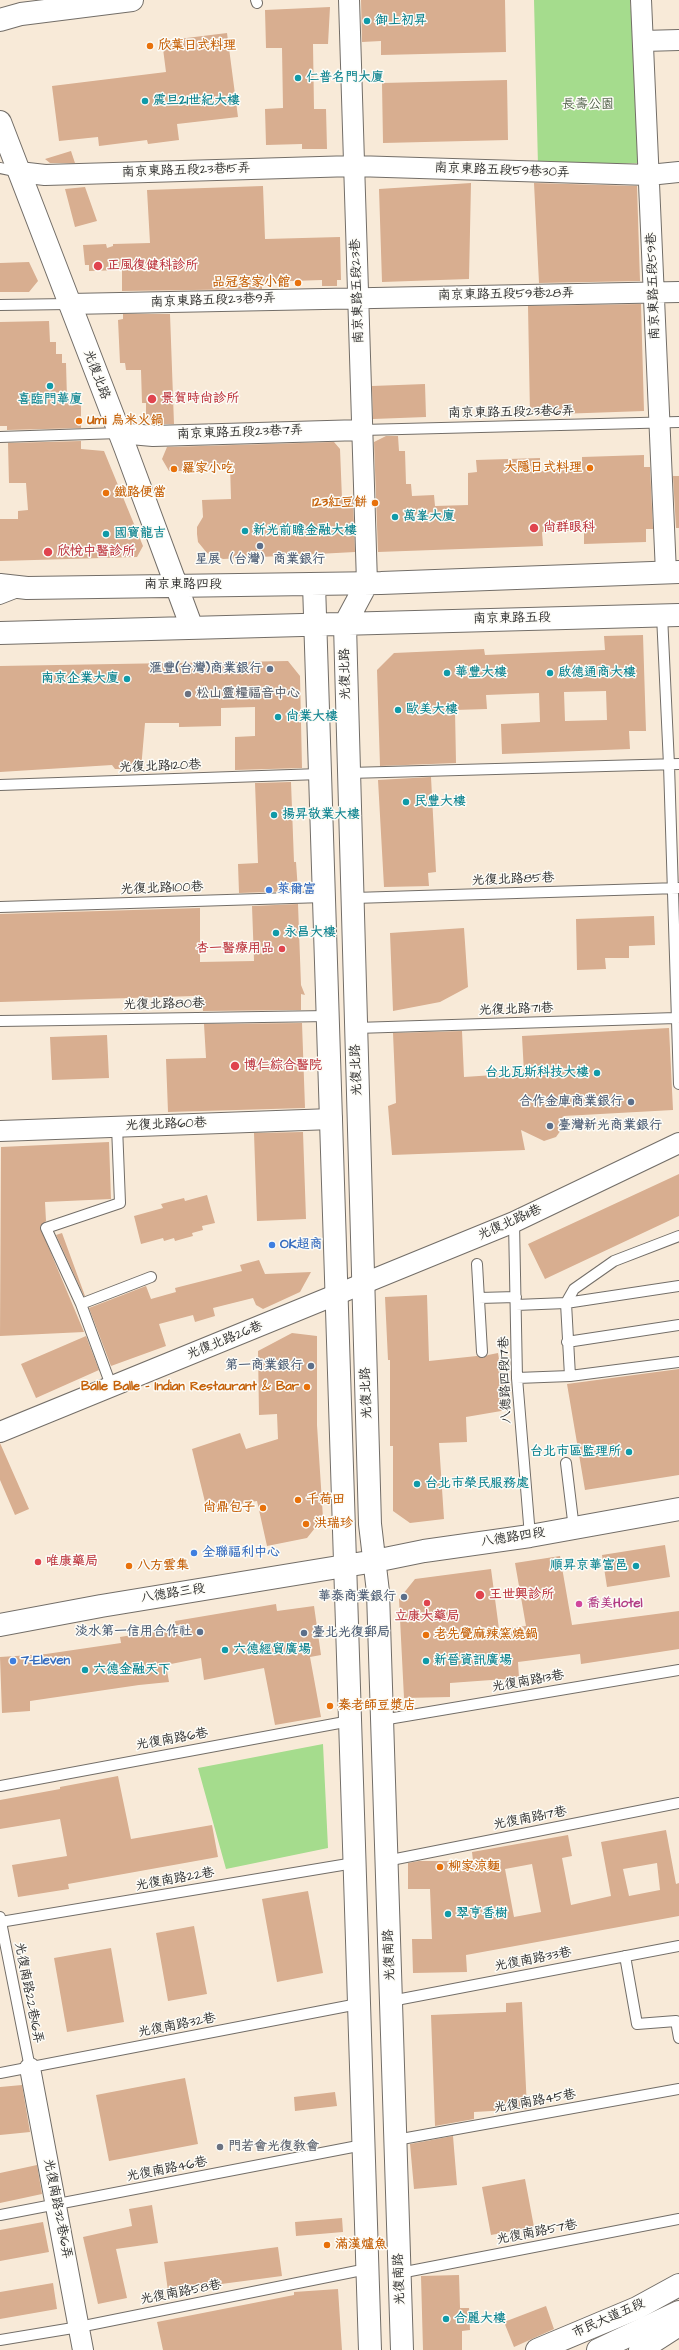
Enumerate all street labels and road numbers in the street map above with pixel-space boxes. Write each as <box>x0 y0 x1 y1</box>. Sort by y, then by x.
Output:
street label: 南京東路五段23巷15弄 <box>121 161 251 181</box>
street label: 南京東路五段59巷30弄 <box>434 161 570 181</box>
street label: 南京東路五段59巷 <box>644 232 664 340</box>
street label: 南京東路五段23巷 <box>348 238 368 344</box>
street label: 南京東路五段59巷28弄 <box>438 286 574 304</box>
street label: 南京東路五段23巷9弄 <box>150 291 276 311</box>
street label: 光復北路 <box>79 348 113 402</box>
street label: 南京東路五段23巷6弄 <box>448 404 574 422</box>
street label: 南京東路五段23巷7弄 <box>177 423 303 443</box>
street label: 南京東路四段 <box>144 577 222 593</box>
street label: 南京東路五段 <box>473 611 551 627</box>
street label: 光復北路 <box>338 648 354 700</box>
street label: 光復北路120巷 <box>119 758 201 776</box>
street label: 光復北路85巷 <box>471 871 555 889</box>
street label: 光復北路100巷 <box>120 880 204 898</box>
street label: 光復北路80巷 <box>123 996 205 1014</box>
street label: 光復北路71巷 <box>478 1001 554 1019</box>
street label: 光復北路 <box>348 1044 366 1096</box>
street label: 光復北路60巷 <box>125 1116 207 1134</box>
street label: 光復北路11巷 <box>476 1202 544 1244</box>
street label: 光復北路26巷 <box>185 1319 265 1363</box>
street label: 八德路四段17巷 <box>497 1336 515 1424</box>
street label: 光復北路 <box>358 1367 376 1419</box>
street label: 八德路四段 <box>480 1525 546 1551</box>
street label: 八德路三段 <box>140 1581 206 1607</box>
street label: 光復南路13巷 <box>491 1668 565 1696</box>
street label: 光復南路6巷 <box>135 1726 209 1754</box>
street label: 光復南路17巷 <box>492 1804 568 1834</box>
street label: 光復南路22巷 <box>134 1865 216 1895</box>
street label: 光復南路 <box>381 1929 399 1981</box>
street label: 光復南路22巷16弄 <box>11 1941 45 2045</box>
street label: 光復南路33巷 <box>493 1945 573 1975</box>
street label: 光復南路32巷 <box>137 2011 217 2041</box>
street label: 光復南路45巷 <box>493 2087 577 2117</box>
street label: 光復南路46巷 <box>125 2155 209 2185</box>
street label: 光復南路32巷16弄 <box>40 2158 74 2260</box>
street label: 光復南路57巷 <box>495 2218 579 2248</box>
street label: 光復南路 <box>391 2253 409 2305</box>
street label: 光復南路58巷 <box>139 2277 223 2309</box>
street label: 市民大道五段 <box>570 2296 648 2342</box>

